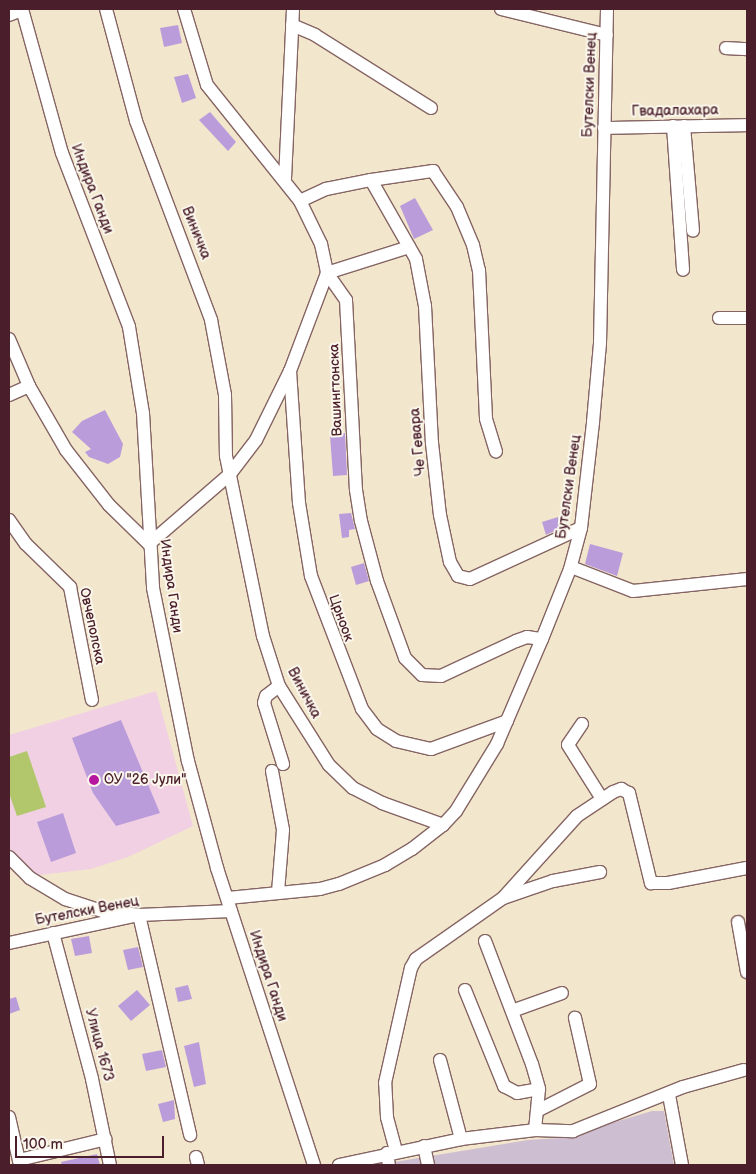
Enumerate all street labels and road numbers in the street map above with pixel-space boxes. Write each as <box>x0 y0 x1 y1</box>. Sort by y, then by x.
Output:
street label: Бутелски Венец <box>580 32 600 138</box>
street label: Гвадалахара <box>631 102 719 120</box>
street label: Индира Ганди <box>67 142 117 236</box>
street label: Виничка <box>178 204 214 262</box>
street label: Вашингтонска <box>326 343 346 437</box>
street label: Че Гевара <box>407 407 429 477</box>
street label: Бутелски Венец <box>553 434 585 540</box>
street label: Индира Ганди <box>156 538 186 634</box>
street label: Овчеполска <box>76 586 108 666</box>
street label: Црноок <box>325 592 357 644</box>
street label: Виничка <box>284 665 324 721</box>
street label: Бутелски Венец <box>34 893 140 929</box>
street label: Индира Ганди <box>245 928 291 1024</box>
street label: Улица 1673 <box>81 1007 117 1083</box>

